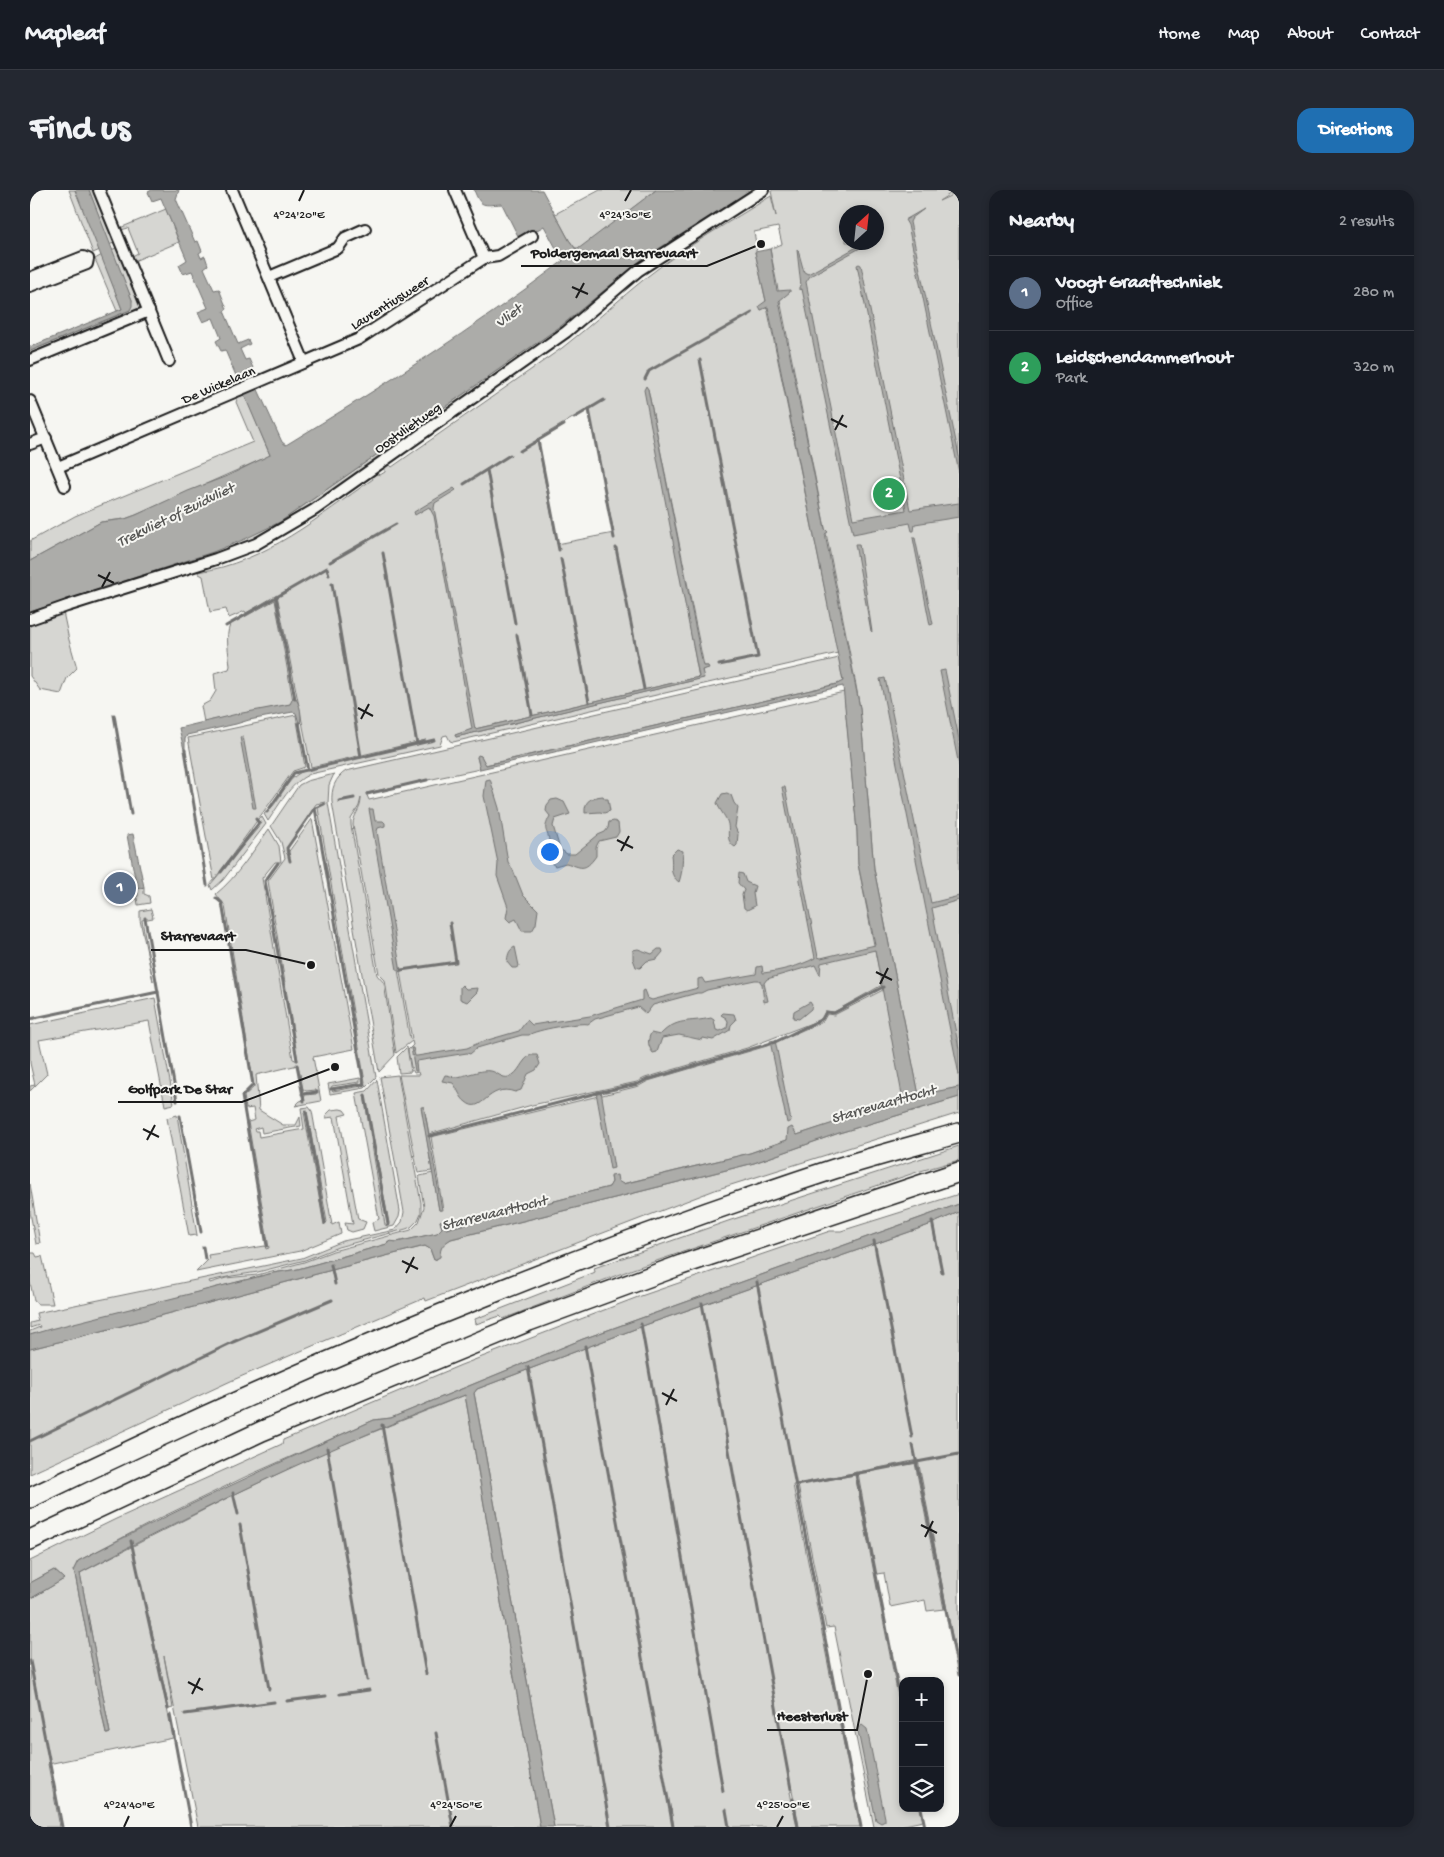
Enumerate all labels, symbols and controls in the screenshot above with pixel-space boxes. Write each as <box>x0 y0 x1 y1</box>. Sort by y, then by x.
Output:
text: Mapleaf <box>25 20 105 49</box>
text: Home <box>1158 24 1200 45</box>
text: Map <box>1228 24 1259 45</box>
text: About <box>1287 24 1333 45</box>
text: Contact <box>1361 24 1419 45</box>
button: Directions <box>1297 108 1414 153</box>
text: Find us <box>30 110 130 151</box>
north arrow <box>839 205 884 250</box>
text: 4°24'20"E <box>274 209 325 223</box>
text: 4°24'30"E <box>599 209 651 223</box>
text: Nearby <box>1009 210 1074 235</box>
text: 2 results <box>1339 213 1394 232</box>
callout: Poldergemaal Starrevaart <box>521 236 707 266</box>
text: Poldergemaal Starrevaart <box>530 245 699 263</box>
text: Voogt Graaftechniek <box>1056 272 1221 295</box>
street label: Laurentiusweer <box>348 273 433 335</box>
text: 1 <box>1022 284 1028 303</box>
text: 280 m <box>1353 284 1394 303</box>
text: Office <box>1056 295 1093 314</box>
water label: Vliet <box>492 299 528 332</box>
text: Leidschendammerhout <box>1056 347 1232 370</box>
text: 2 <box>1021 359 1029 378</box>
text: 320 m <box>1354 359 1394 378</box>
street label: De Wickelaan <box>179 363 259 410</box>
text: Park <box>1056 370 1087 389</box>
street label: Oostvlietweg <box>372 400 445 458</box>
pin: 2 <box>873 475 905 513</box>
water label: Trekvliet of Zuidvliet <box>114 478 240 552</box>
your location <box>537 839 563 865</box>
pin: 1 <box>104 869 136 907</box>
callout: Starrevaart <box>151 920 246 950</box>
text: Starrevaart <box>161 928 237 946</box>
callout: Golfpark De Star <box>118 1072 242 1102</box>
text: Golfpark De Star <box>128 1081 234 1099</box>
water label: Starrevaarttocht <box>829 1081 941 1128</box>
water label: Starrevaarttocht <box>440 1191 552 1236</box>
map controls <box>899 1677 944 1812</box>
button: + <box>899 1677 944 1722</box>
callout: Heesterlust <box>767 1700 857 1730</box>
text: Heesterlust <box>777 1708 849 1726</box>
button: − <box>899 1722 944 1767</box>
button: layers <box>899 1767 944 1812</box>
text: 4°24'40"E <box>104 1799 155 1813</box>
text: 4°24'50"E <box>430 1799 482 1813</box>
text: 4°25'00"E <box>757 1799 810 1813</box>

